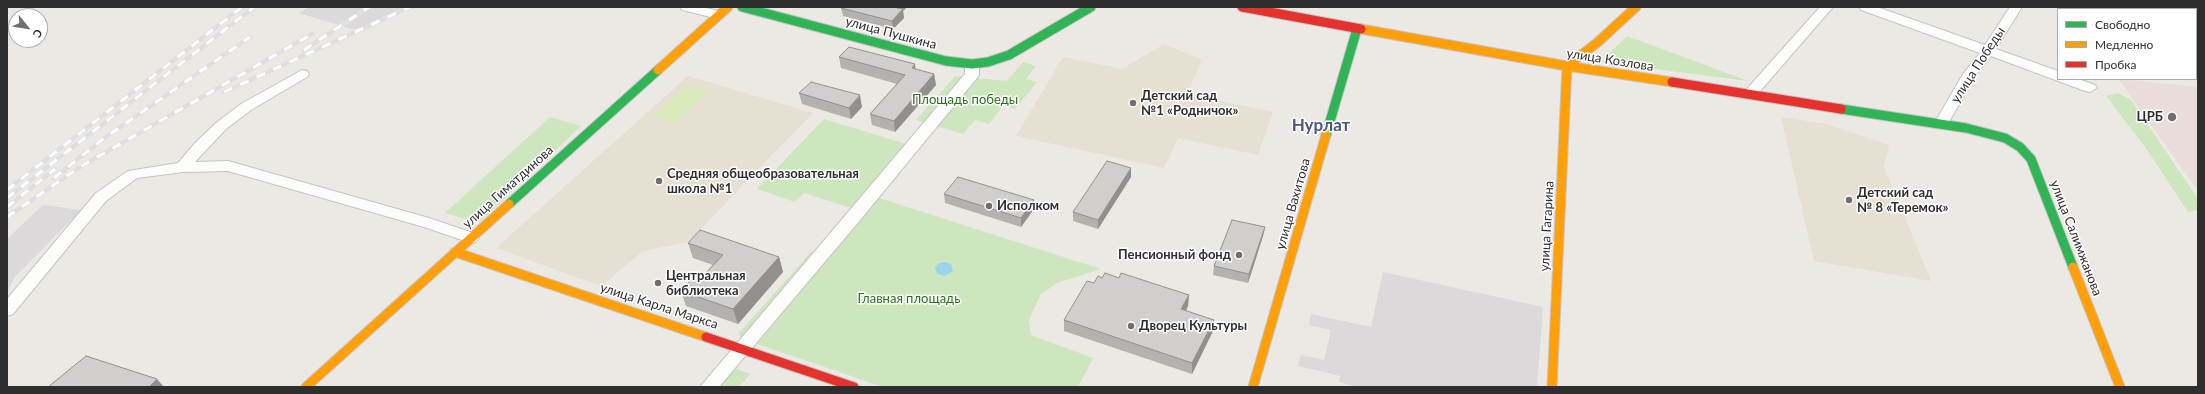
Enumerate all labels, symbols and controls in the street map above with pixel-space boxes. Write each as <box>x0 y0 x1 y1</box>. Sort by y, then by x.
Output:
north arrow <box>8 8 48 48</box>
legend <box>2057 8 2197 80</box>
street label: улица Пушкина <box>844 13 938 53</box>
text: Свободно <box>2095 17 2150 32</box>
street label: улица Победы <box>1948 24 2008 106</box>
text: С <box>31 27 45 40</box>
text: Медленно <box>2095 37 2153 52</box>
street label: улица Козлова <box>1565 45 1655 75</box>
text: Пробка <box>2095 57 2136 72</box>
place label: Детский сад №1 «Родничок» <box>1141 88 1238 119</box>
park label: Площадь победы <box>912 92 1018 108</box>
marker: Детский сад №1 «Родничок» <box>1128 98 1138 108</box>
place label: ЦРБ <box>2136 109 2163 125</box>
marker: ЦРБ <box>2166 111 2178 123</box>
district label: Нурлат <box>1292 116 1350 136</box>
street label: улица Гиматдинова <box>460 142 556 232</box>
street label: улица Вахитова <box>1273 157 1313 251</box>
place label: Средняя общеобразовательная школа №1 <box>667 166 859 197</box>
marker: Средняя общеобразовательная школа №1 <box>654 176 664 186</box>
street label: улица Салимжанова <box>2047 178 2105 298</box>
street label: улица Гагарина <box>1537 180 1557 272</box>
place label: Детский сад № 8 «Теремок» <box>1857 185 1948 216</box>
marker: Детский сад № 8 «Теремок» <box>1844 195 1854 205</box>
place label: Исполком <box>997 198 1059 214</box>
marker: Исполком <box>984 201 994 211</box>
place label: Пенсионный фонд <box>1118 247 1231 263</box>
marker: Пенсионный фонд <box>1234 250 1244 260</box>
place label: Центральная библиотека <box>666 268 746 299</box>
marker: Центральная библиотека <box>653 278 663 288</box>
street label: улица Карла Маркса <box>598 280 720 332</box>
park label: Главная площадь <box>858 291 960 307</box>
place label: Дворец Культуры <box>1139 318 1247 334</box>
marker: Дворец Культуры <box>1126 321 1136 331</box>

